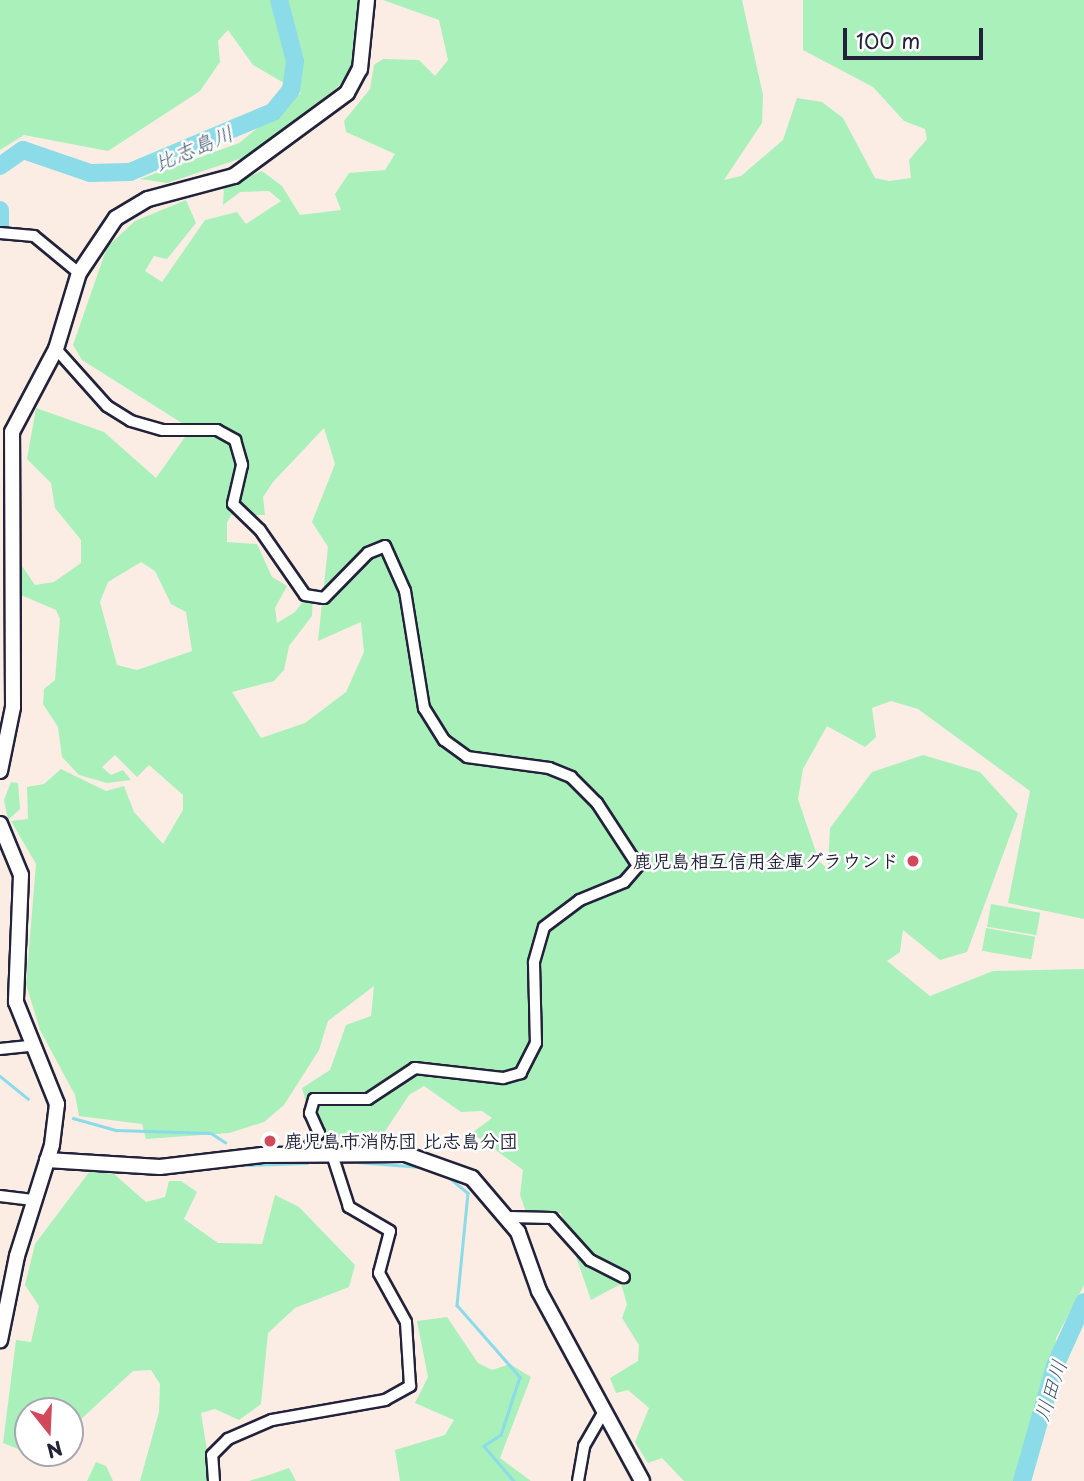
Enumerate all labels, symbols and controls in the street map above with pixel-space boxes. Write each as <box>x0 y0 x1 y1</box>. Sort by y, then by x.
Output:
scale bar <box>846 14 986 58</box>
text: 100 m <box>856 24 920 56</box>
water label: 比志島川 <box>149 119 237 175</box>
place label: 鹿児島相互信用金庫グラウンド <box>633 850 899 872</box>
marker: 鹿児島相互信用金庫グラウンド <box>905 853 921 869</box>
place label: 鹿児島市消防団 比志島分団 <box>284 1130 518 1152</box>
marker: 鹿児島市消防団 比志島分団 <box>262 1133 278 1149</box>
water label: 川田川 <box>1027 1356 1071 1424</box>
north arrow <box>14 1397 84 1467</box>
text: N <box>43 1434 66 1466</box>

